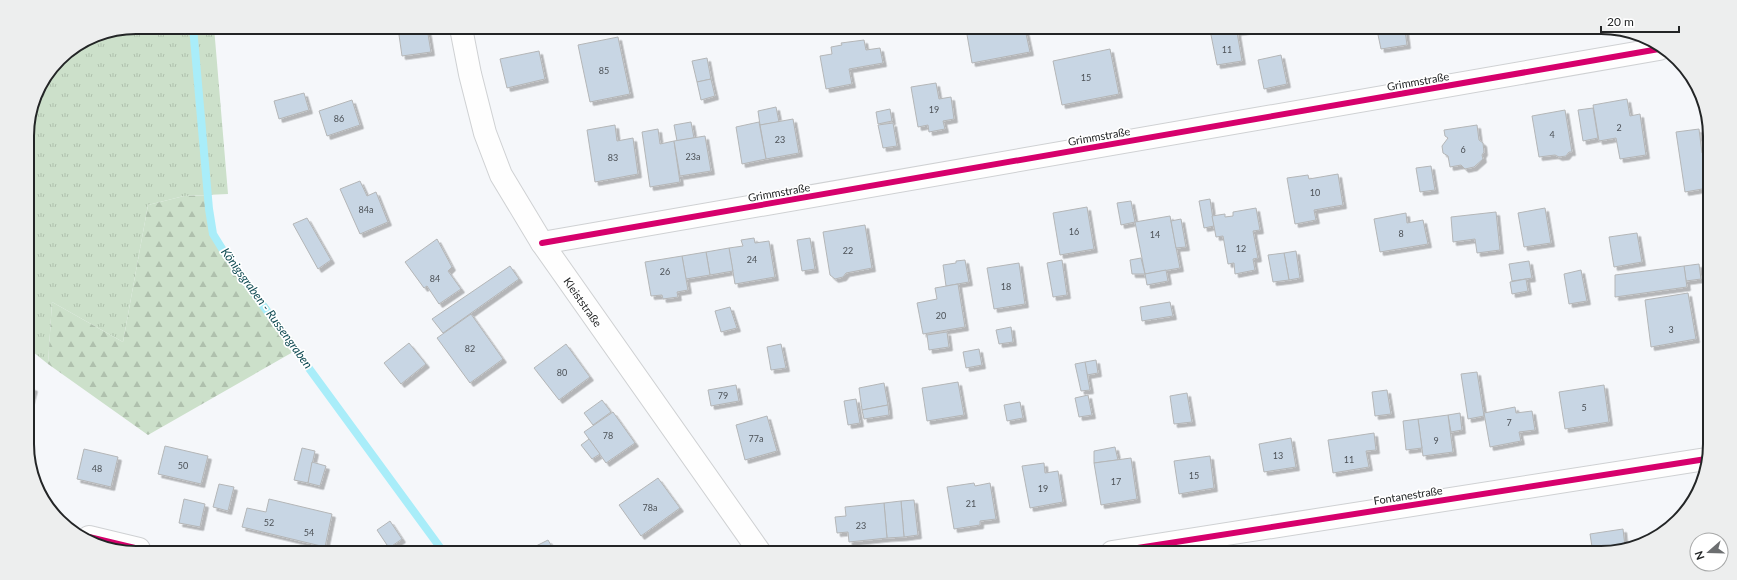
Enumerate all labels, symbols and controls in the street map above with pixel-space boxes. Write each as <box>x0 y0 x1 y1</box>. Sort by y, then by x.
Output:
scale bar <box>1601 8 1679 34</box>
text: 20 m <box>1607 14 1634 29</box>
house number: 11 <box>1222 44 1232 55</box>
house number: 85 <box>599 65 609 76</box>
street label: Grimmstraße <box>1386 69 1450 93</box>
house number: 15 <box>1081 72 1091 83</box>
house number: 19 <box>929 104 939 115</box>
house number: 86 <box>334 113 344 124</box>
house number: 2 <box>1616 122 1622 133</box>
street label: Grimmstraße <box>1067 124 1131 148</box>
house number: 4 <box>1549 129 1555 140</box>
house number: 23 <box>775 134 785 145</box>
house number: 6 <box>1460 144 1466 155</box>
house number: 23a <box>686 151 700 162</box>
house number: 83 <box>608 152 618 163</box>
street label: Grimmstraße <box>747 180 811 204</box>
house number: 10 <box>1310 187 1320 198</box>
house number: 84a <box>359 204 373 215</box>
house number: 16 <box>1069 226 1079 237</box>
house number: 8 <box>1398 228 1404 239</box>
house number: 14 <box>1150 229 1160 240</box>
house number: 12 <box>1236 243 1246 254</box>
water label: Königsgraben - Russengraben <box>218 245 316 371</box>
house number: 22 <box>843 245 853 256</box>
house number: 24 <box>747 254 757 265</box>
house number: 26 <box>660 266 670 277</box>
house number: 84 <box>430 273 440 284</box>
street label: Kleiststraße <box>561 275 605 329</box>
house number: 18 <box>1001 281 1011 292</box>
house number: 20 <box>936 310 946 321</box>
house number: 3 <box>1668 324 1674 335</box>
house number: 82 <box>465 343 475 354</box>
house number: 80 <box>557 367 567 378</box>
house number: 79 <box>718 390 728 401</box>
house number: 5 <box>1581 402 1587 413</box>
house number: 7 <box>1506 417 1512 428</box>
house number: 78 <box>603 430 613 441</box>
house number: 77a <box>749 433 763 444</box>
house number: 9 <box>1433 435 1439 446</box>
house number: 13 <box>1273 450 1283 461</box>
house number: 11 <box>1344 454 1354 465</box>
house number: 50 <box>178 460 188 471</box>
house number: 48 <box>92 463 102 474</box>
house number: 15 <box>1189 470 1199 481</box>
house number: 17 <box>1111 476 1121 487</box>
house number: 19 <box>1038 483 1048 494</box>
street label: Fontanestraße <box>1373 483 1444 507</box>
house number: 21 <box>966 498 976 509</box>
house number: 78a <box>643 502 657 513</box>
house number: 52 <box>264 517 274 528</box>
house number: 23 <box>856 520 866 531</box>
house number: 54 <box>304 527 314 538</box>
north arrow <box>1689 532 1729 572</box>
text: N <box>1692 549 1707 562</box>

